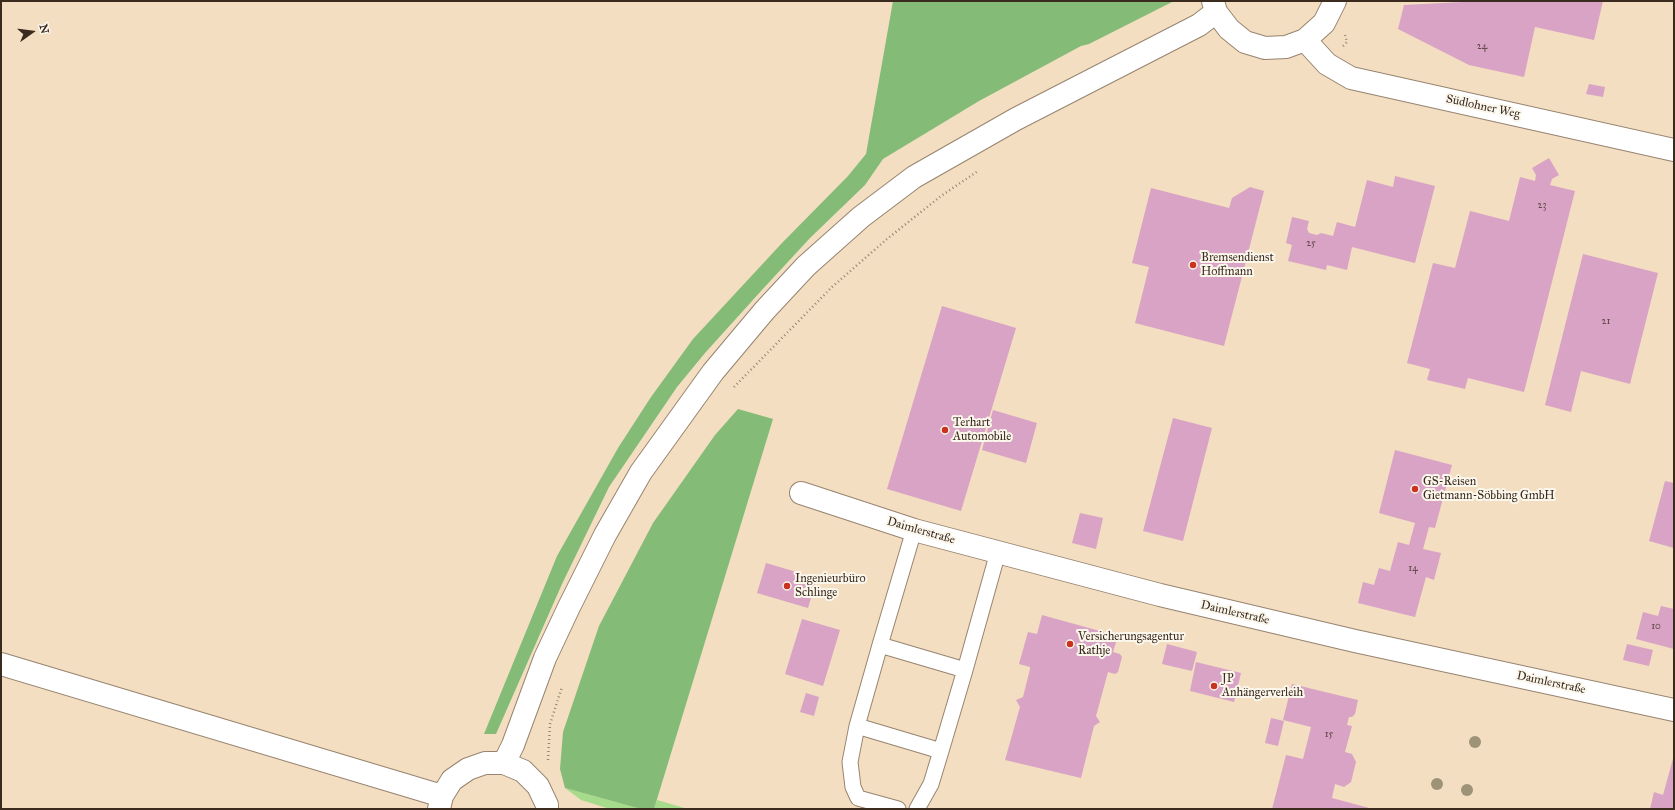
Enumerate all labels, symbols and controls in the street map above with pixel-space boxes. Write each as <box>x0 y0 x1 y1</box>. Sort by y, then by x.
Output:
north arrow <box>12 12 52 52</box>
text: N <box>37 23 52 35</box>
house number: 24 <box>1477 41 1487 53</box>
street label: Südlohner Weg <box>1445 92 1521 122</box>
house number: 23 <box>1538 200 1546 212</box>
house number: 25 <box>1306 238 1316 250</box>
place label: Bremsendienst Hoffmann <box>1201 251 1274 279</box>
marker: Bremsendienst Hoffmann <box>1188 260 1198 270</box>
house number: 21 <box>1602 316 1610 328</box>
place label: Terhart Automobile <box>953 416 1011 444</box>
marker: Terhart Automobile <box>940 425 950 435</box>
place label: GS-Reisen Gietmann-Söbbing GmbH <box>1423 475 1555 503</box>
marker: GS-Reisen Gietmann-Söbbing GmbH <box>1410 484 1420 494</box>
street label: Daimlerstraße <box>885 514 957 548</box>
house number: 14 <box>1408 563 1418 575</box>
place label: Ingenieurbüro Schlinge <box>795 572 866 600</box>
marker: Ingenieurbüro Schlinge <box>782 581 792 591</box>
street label: Daimlerstraße <box>1199 598 1271 628</box>
house number: 10 <box>1651 621 1661 633</box>
place label: Versicherungsagentur Rathje <box>1078 630 1184 658</box>
marker: Versicherungsagentur Rathje <box>1065 639 1075 649</box>
street label: Daimlerstraße <box>1515 669 1587 697</box>
place label: JP Anhängerverleih <box>1222 672 1303 700</box>
marker: JP Anhängerverleih <box>1209 681 1219 691</box>
house number: 15 <box>1325 729 1333 741</box>

